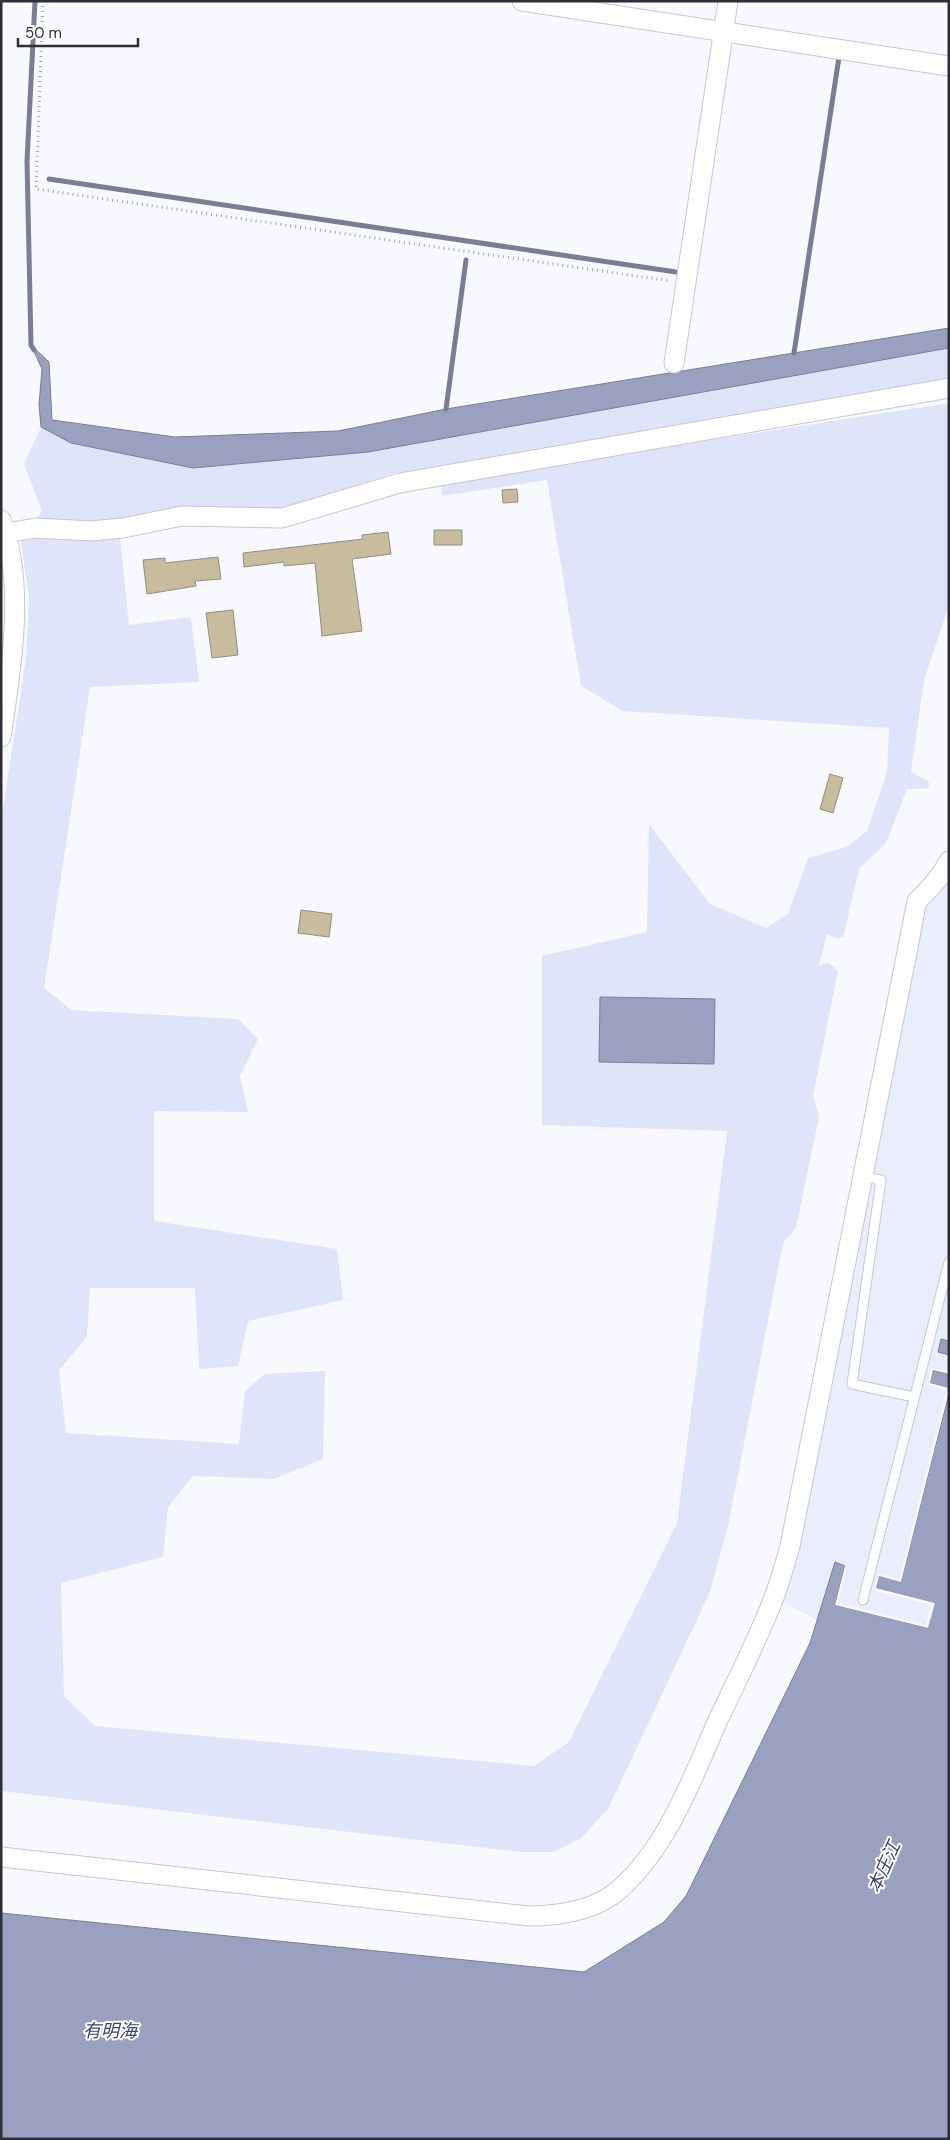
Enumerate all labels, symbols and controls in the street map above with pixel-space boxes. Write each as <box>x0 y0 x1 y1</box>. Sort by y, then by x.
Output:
scale bar <box>18 15 138 47</box>
text: 50 m <box>25 23 62 43</box>
water label: 本庄江 <box>862 1836 907 1897</box>
water label: 有明海 <box>83 2019 140 2043</box>

